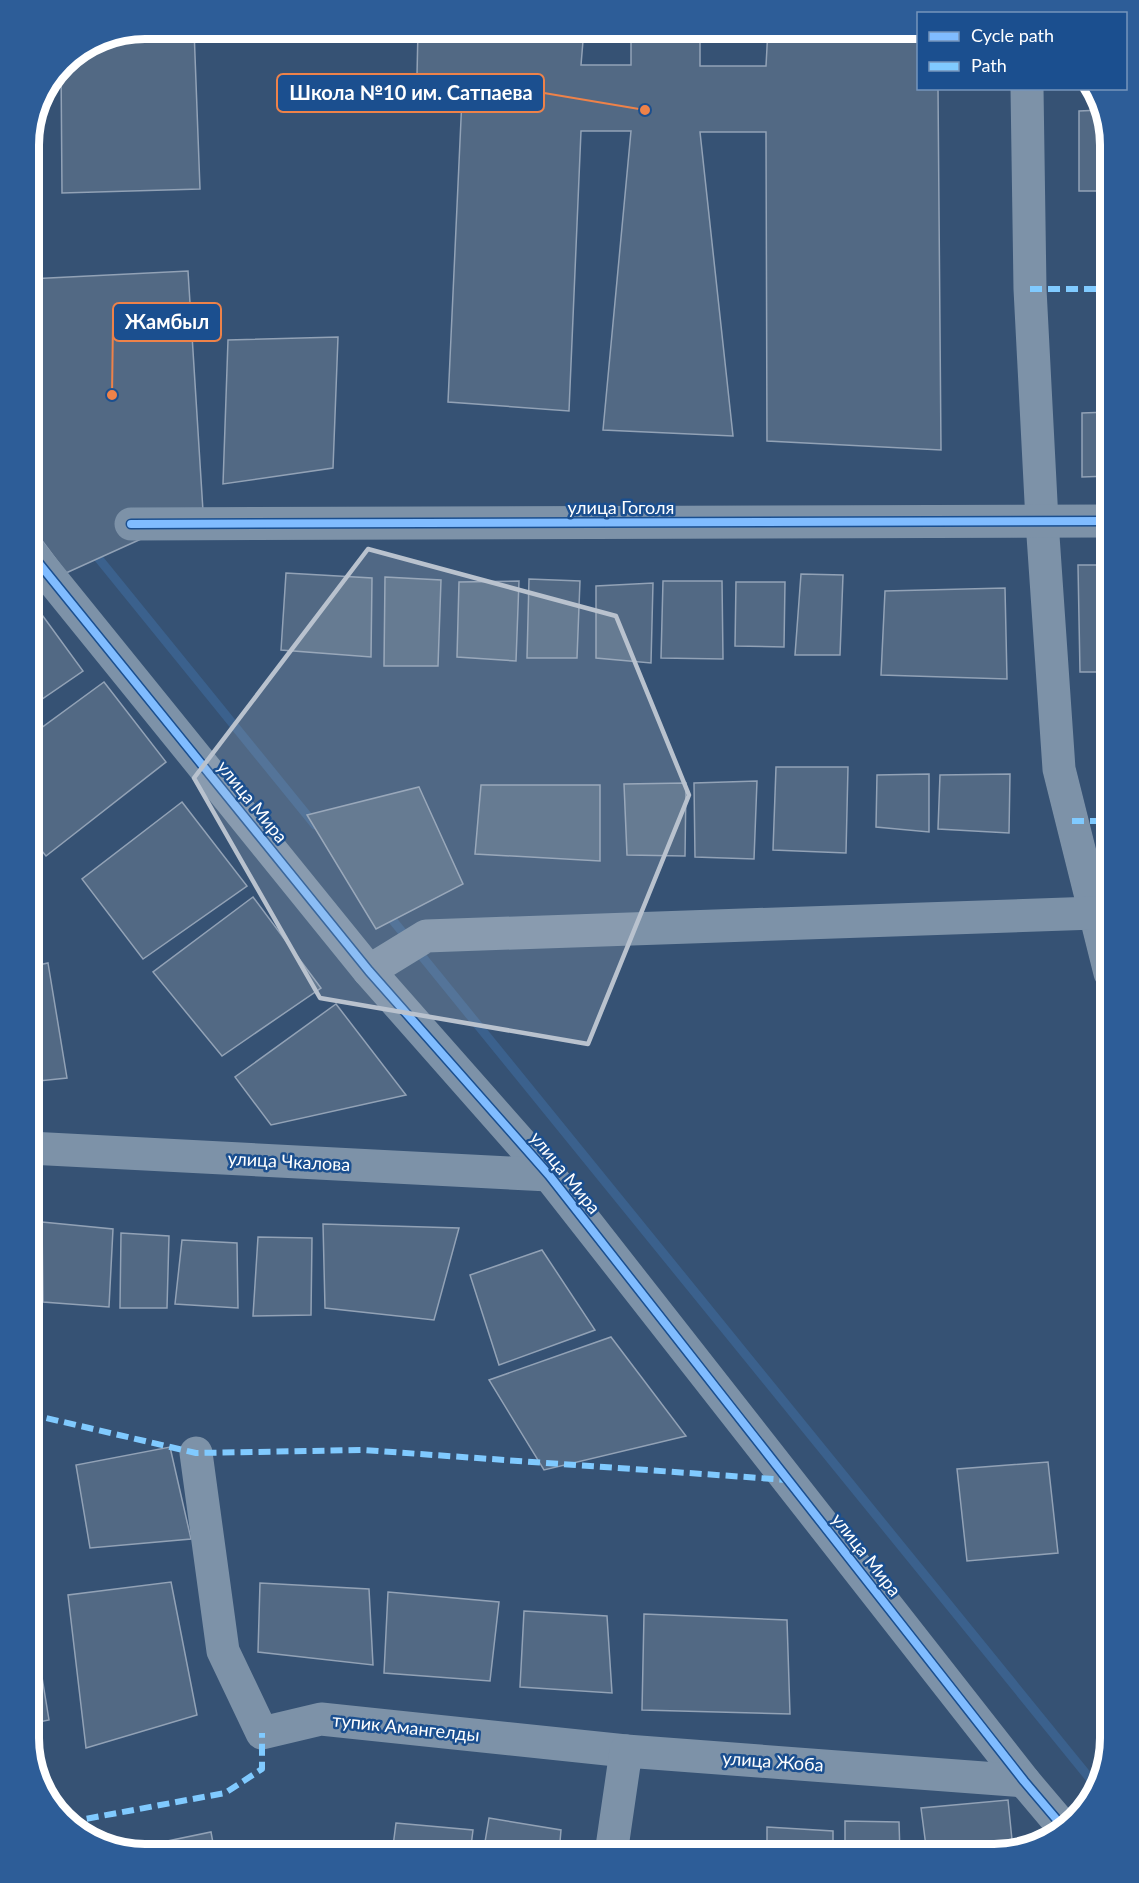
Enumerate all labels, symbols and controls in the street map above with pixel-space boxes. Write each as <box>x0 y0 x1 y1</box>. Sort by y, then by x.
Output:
legend <box>917 12 1127 90</box>
text: Cycle path <box>971 24 1054 46</box>
text: Path <box>971 54 1007 76</box>
callout: Школа №10 им. Сатпаева <box>277 74 544 112</box>
text: Школа №10 им. Сатпаева <box>289 80 533 104</box>
callout: Жамбыл <box>113 303 221 341</box>
text: Жамбыл <box>125 309 209 333</box>
street label: улица Гоголя <box>568 496 674 518</box>
street label: улица Мира <box>213 756 293 847</box>
street label: улица Мира <box>526 1127 606 1218</box>
street label: улица Чкалова <box>227 1147 351 1175</box>
street label: улица Мира <box>827 1508 906 1600</box>
street label: тупик Амангелды <box>331 1708 481 1746</box>
street label: улица Жоба <box>722 1746 824 1776</box>

